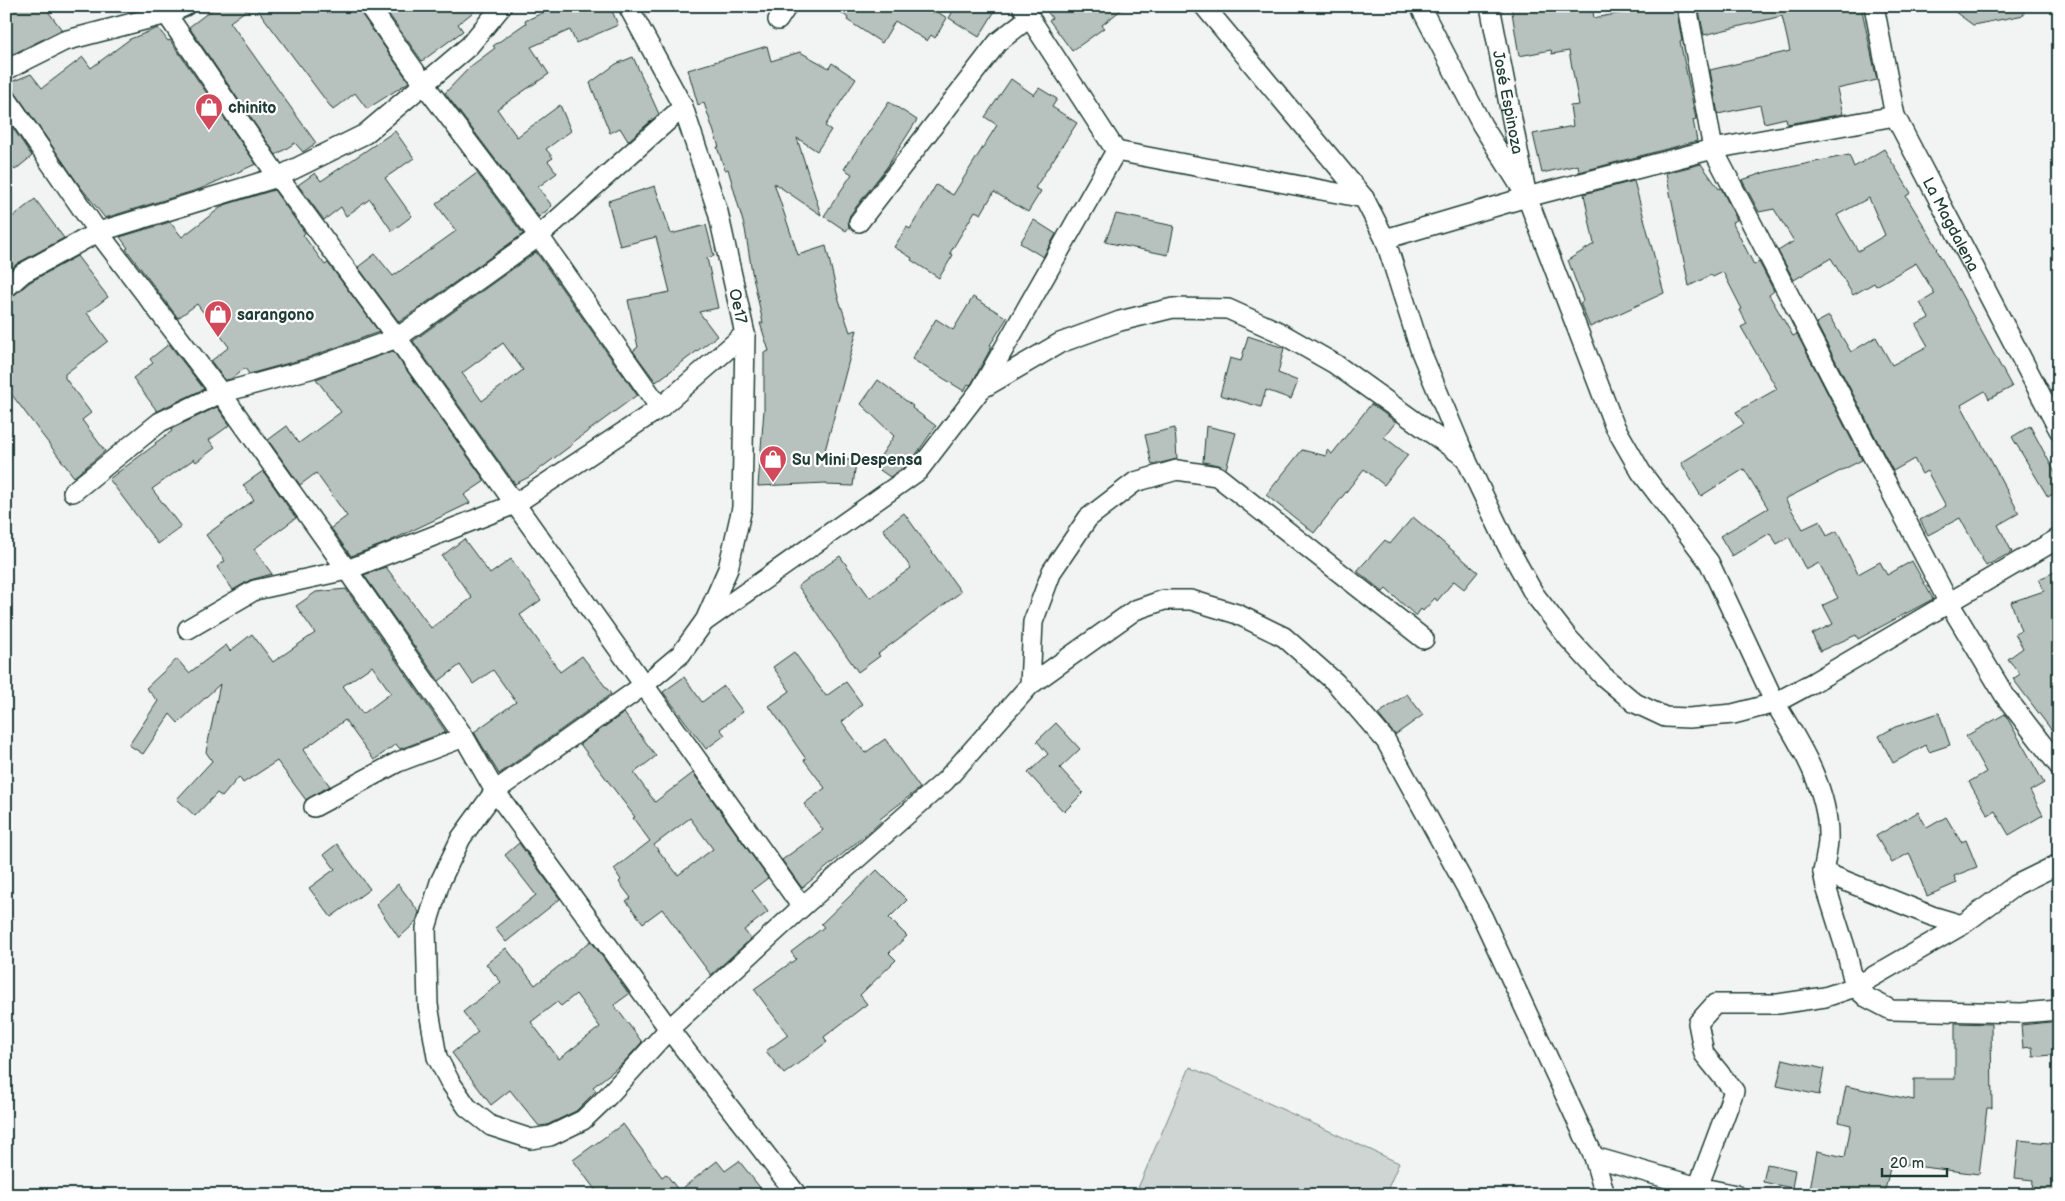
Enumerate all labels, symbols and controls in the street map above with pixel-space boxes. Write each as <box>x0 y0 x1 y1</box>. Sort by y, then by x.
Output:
street label: José Espinoza <box>1488 49 1526 156</box>
shop icon: chinito <box>194 92 224 131</box>
place label: chinito <box>228 99 276 118</box>
street label: La Magdalena <box>1918 175 1983 275</box>
street label: Oe17 <box>724 287 750 326</box>
shop icon: sarangono <box>203 299 233 338</box>
place label: sarangono <box>237 306 314 325</box>
shop icon: Su Mini Despensa <box>758 444 788 483</box>
place label: Su Mini Despensa <box>792 451 922 470</box>
scale bar <box>1882 1146 1948 1178</box>
text: 20 m <box>1890 1154 1924 1173</box>

